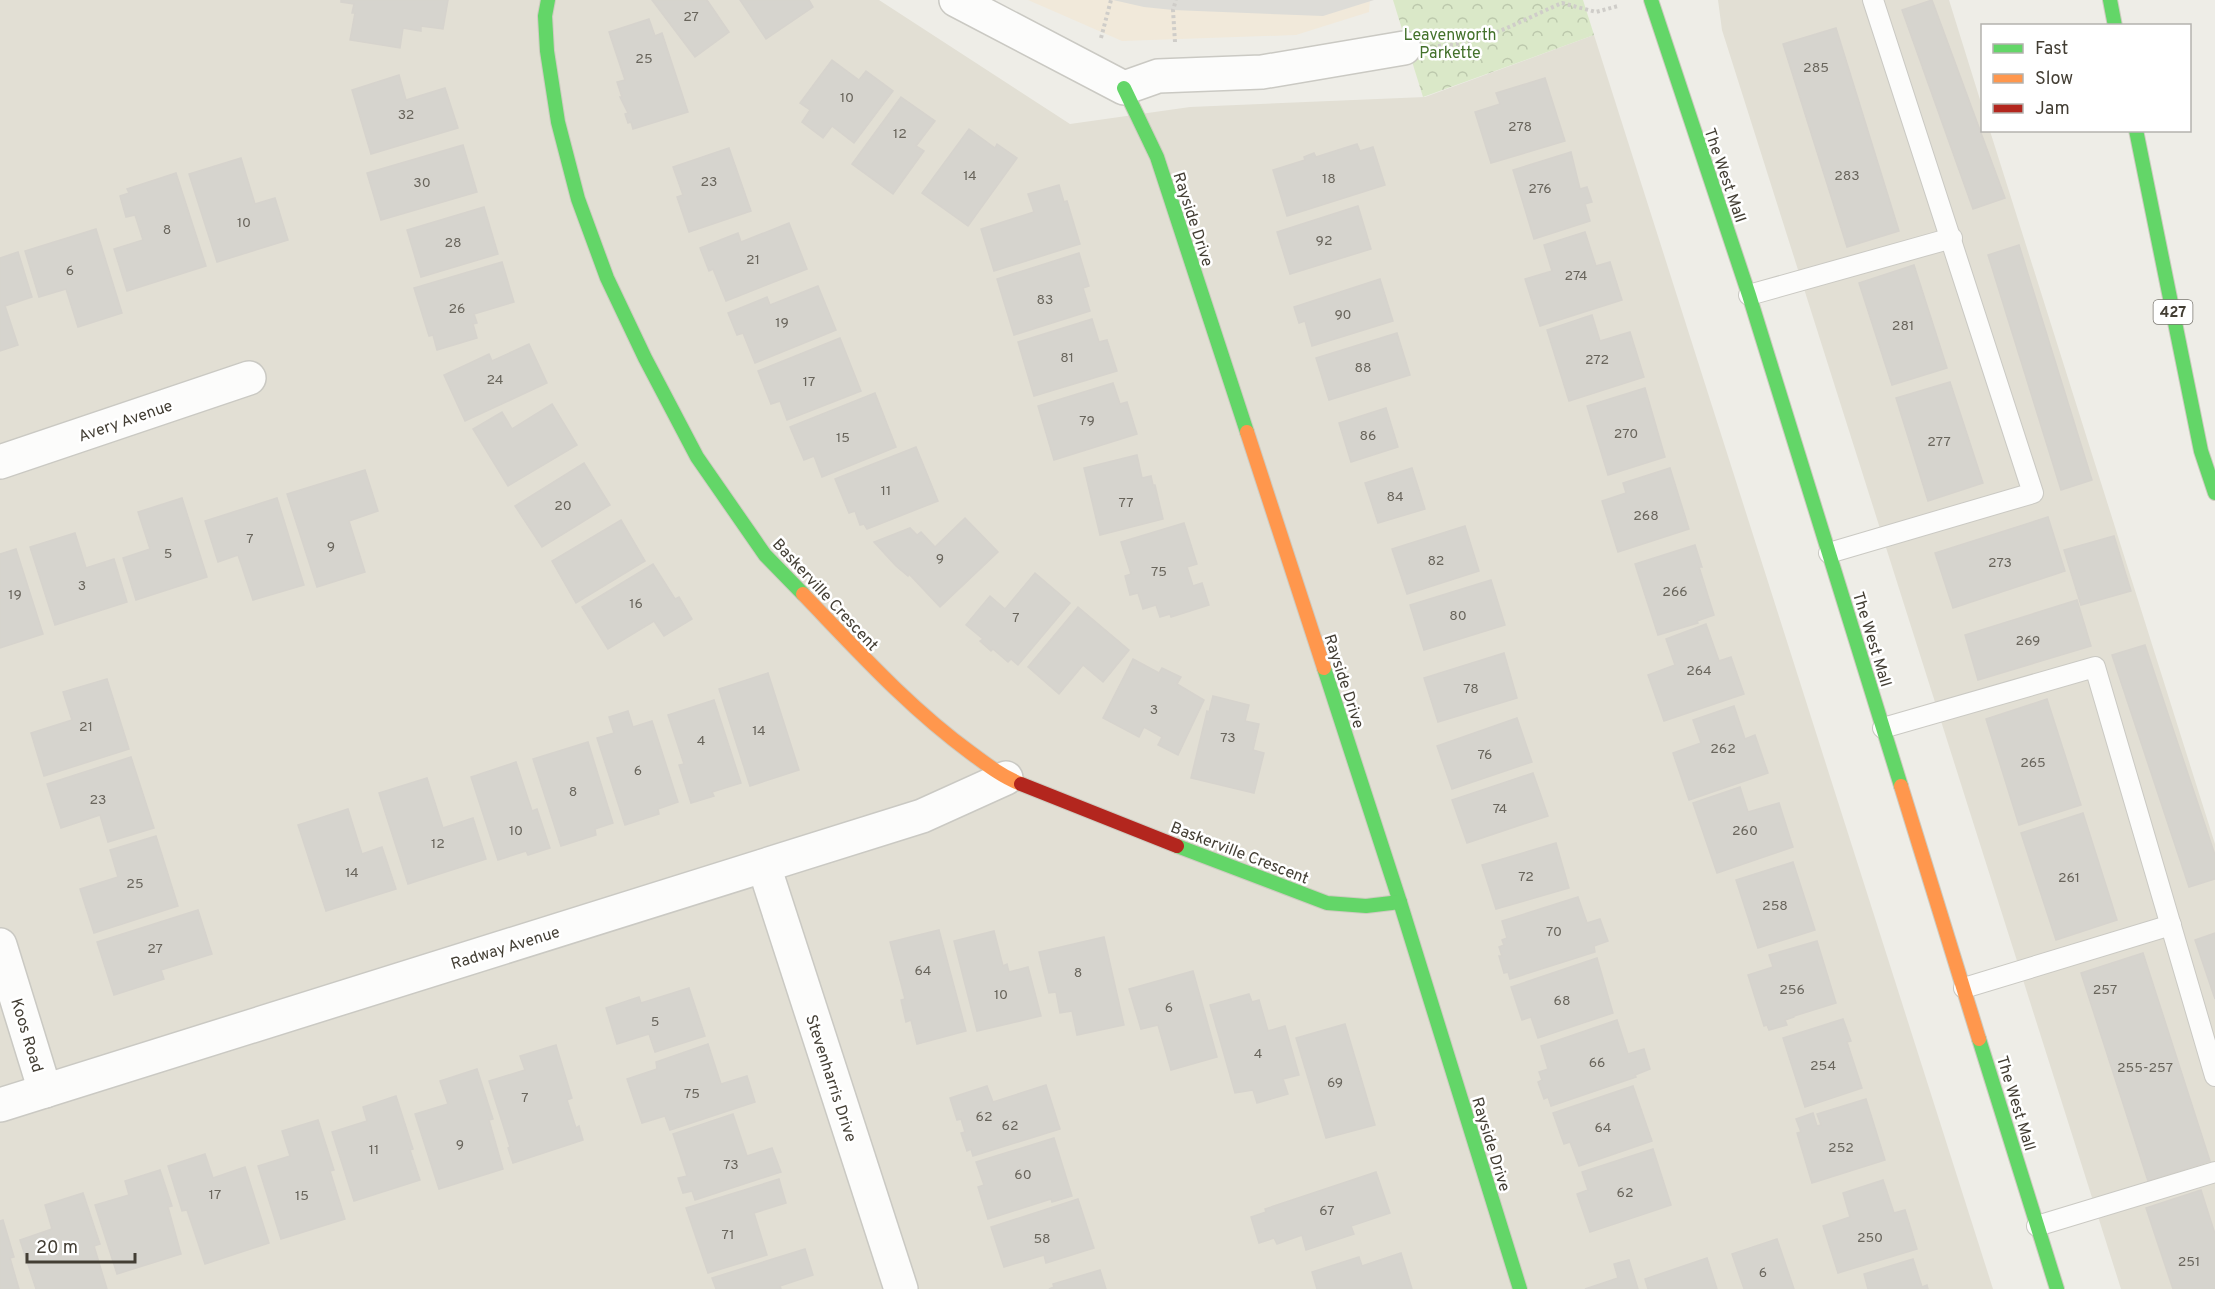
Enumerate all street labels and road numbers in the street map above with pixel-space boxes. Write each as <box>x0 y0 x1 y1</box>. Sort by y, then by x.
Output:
street label: The West Mall <box>1699 126 1750 225</box>
street label: Rayside Drive <box>1167 170 1217 269</box>
road number: 427 <box>2154 300 2192 324</box>
street label: Avery Avenue <box>76 396 175 447</box>
street label: Baskerville Crescent <box>767 535 882 656</box>
street label: The West Mall <box>1847 590 1895 690</box>
street label: Rayside Drive <box>1318 632 1368 731</box>
street label: Baskerville Crescent <box>1167 818 1311 889</box>
street label: Radway Avenue <box>449 923 562 975</box>
street label: Koos Road <box>5 996 47 1075</box>
street label: Stevenharris Drive <box>800 1012 860 1145</box>
street label: The West Mall <box>1991 1054 2039 1154</box>
street label: Rayside Drive <box>1466 1095 1514 1194</box>

